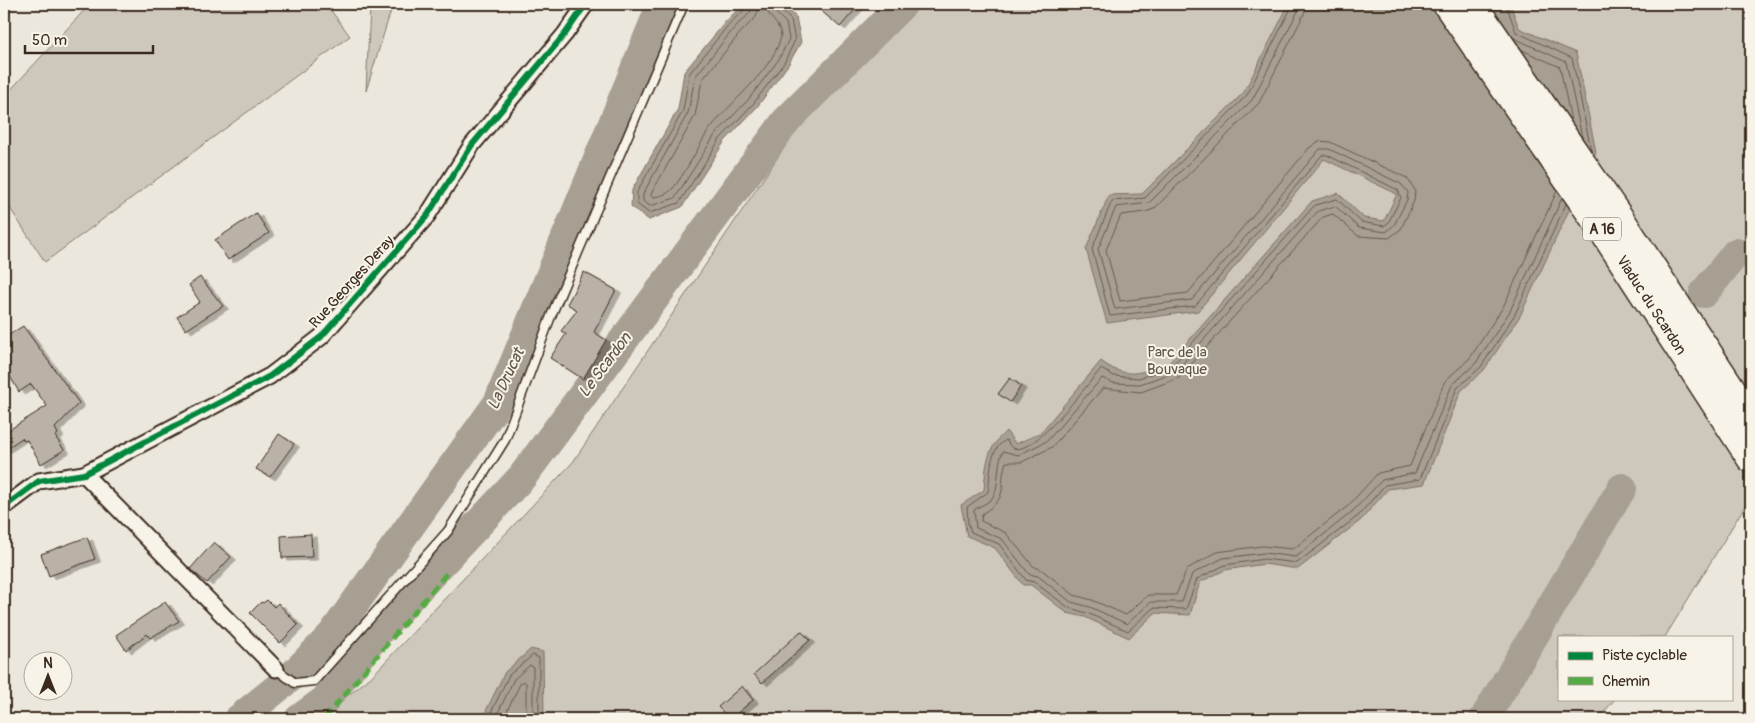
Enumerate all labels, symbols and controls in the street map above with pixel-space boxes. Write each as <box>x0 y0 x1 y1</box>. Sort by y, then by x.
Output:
scale bar <box>25 22 152 54</box>
text: 50 m <box>32 31 67 50</box>
road number: A 16 <box>1583 218 1621 240</box>
street label: Rue Georges Deray <box>305 231 399 332</box>
street label: Viaduc du Scardon <box>1612 252 1691 358</box>
water label: Le Scardon <box>574 328 636 401</box>
park label: Parc de la Bouvaque <box>1147 343 1207 379</box>
water label: La Drucat <box>483 344 530 413</box>
legend <box>1558 636 1732 700</box>
text: Piste cyclable <box>1602 646 1687 665</box>
north arrow <box>22 650 72 700</box>
text: N <box>43 655 53 672</box>
text: Chemin <box>1602 672 1650 691</box>

